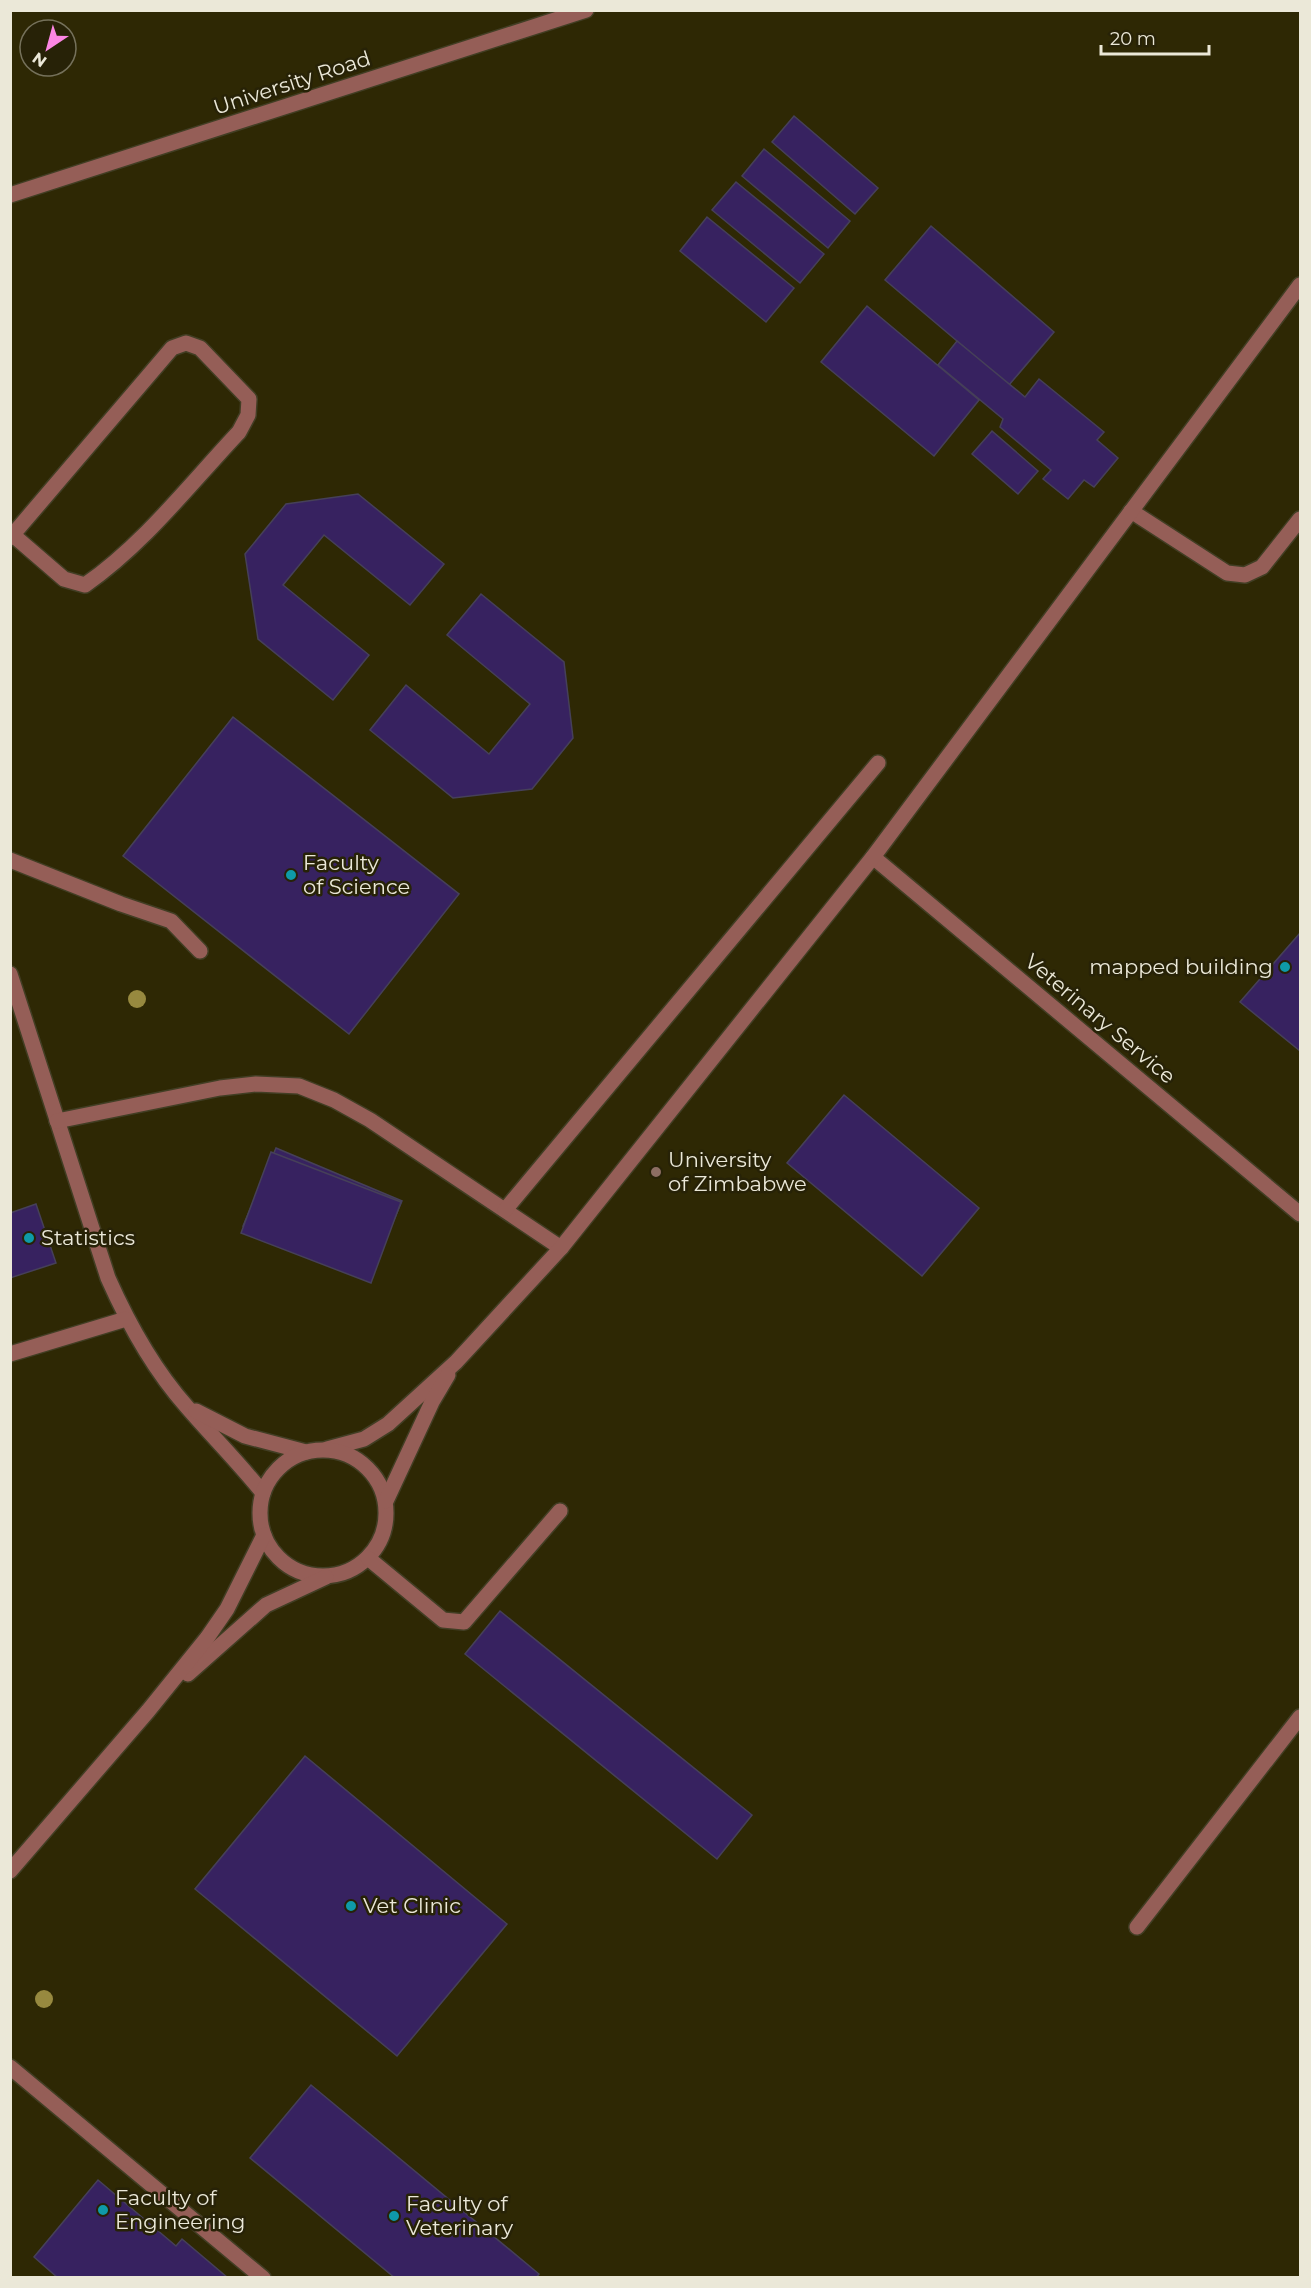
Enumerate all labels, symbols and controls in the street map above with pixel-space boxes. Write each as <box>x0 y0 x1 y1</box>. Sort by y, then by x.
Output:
north arrow <box>18 18 78 78</box>
scale bar <box>1101 18 1209 56</box>
text: 20 m <box>1110 28 1156 50</box>
street label: University Road <box>210 45 374 120</box>
text: N <box>29 48 50 71</box>
place label: Faculty of Science <box>303 850 410 899</box>
marker: Faculty of Science <box>284 868 298 882</box>
street label: Veterinary Service <box>1020 949 1181 1089</box>
place label: mapped building <box>1089 954 1273 979</box>
marker: mapped building <box>1278 960 1292 974</box>
place label: University of Zimbabwe <box>668 1147 807 1196</box>
marker: University of Zimbabwe <box>649 1165 663 1179</box>
place label: Statistics <box>41 1225 135 1250</box>
marker: Statistics <box>22 1231 36 1245</box>
place label: Vet Clinic <box>363 1893 461 1918</box>
marker: Vet Clinic <box>344 1899 358 1913</box>
place label: Faculty of Engineering <box>115 2185 245 2234</box>
place label: Faculty of Veterinary <box>406 2191 514 2240</box>
marker: Faculty of Engineering <box>96 2203 110 2217</box>
marker: Faculty of Veterinary <box>387 2209 401 2223</box>

